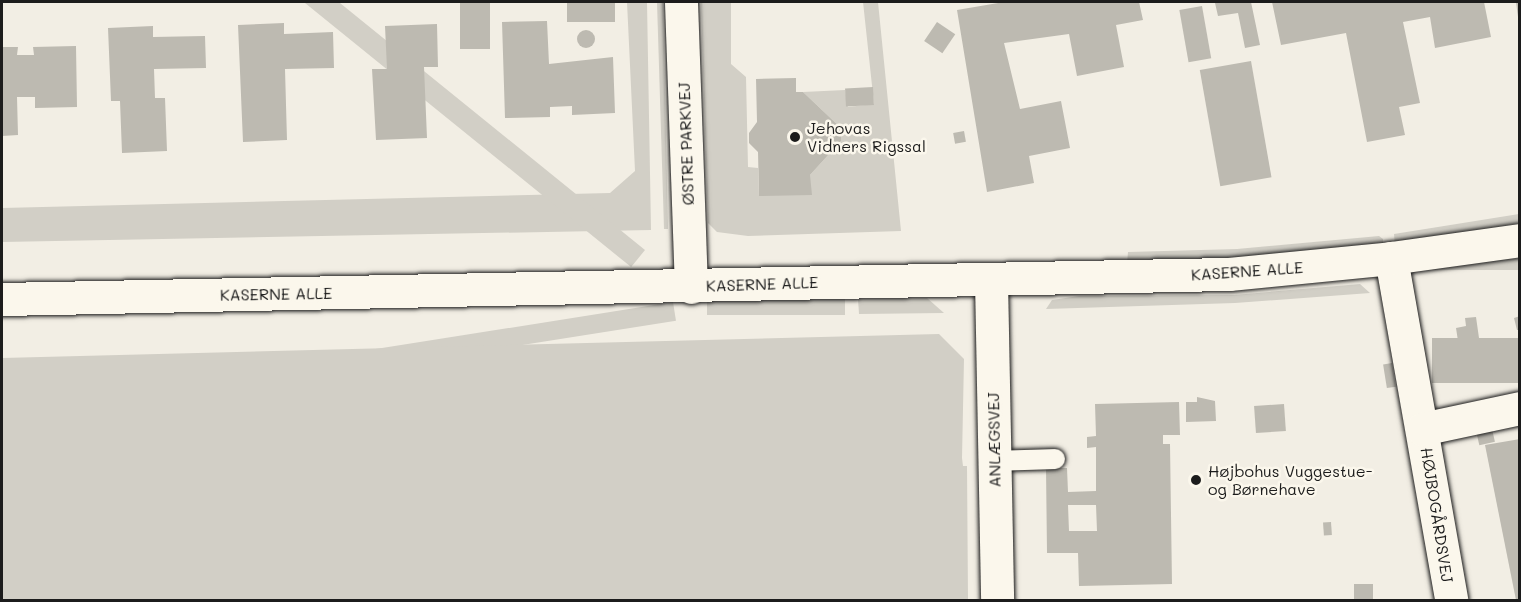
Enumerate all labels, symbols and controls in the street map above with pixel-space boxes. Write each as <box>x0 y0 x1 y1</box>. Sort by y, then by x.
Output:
street label: ØSTRE PARKVEJ <box>674 82 698 206</box>
place label: Jehovas Vidners Rigssal <box>807 118 926 156</box>
marker: Jehovas Vidners Rigssal <box>788 130 802 144</box>
street label: KASERNE ALLE <box>1190 258 1304 284</box>
street label: KASERNE ALLE <box>706 272 818 296</box>
street label: KASERNE ALLE <box>220 283 332 305</box>
street label: ANLÆGSVEJ <box>984 392 1004 488</box>
street label: HØJBOGÅRDSVEJ <box>1417 446 1457 584</box>
place label: Højbohus Vuggestue- og Børnehave <box>1208 461 1372 499</box>
marker: Højbohus Vuggestue- og Børnehave <box>1189 473 1203 487</box>

